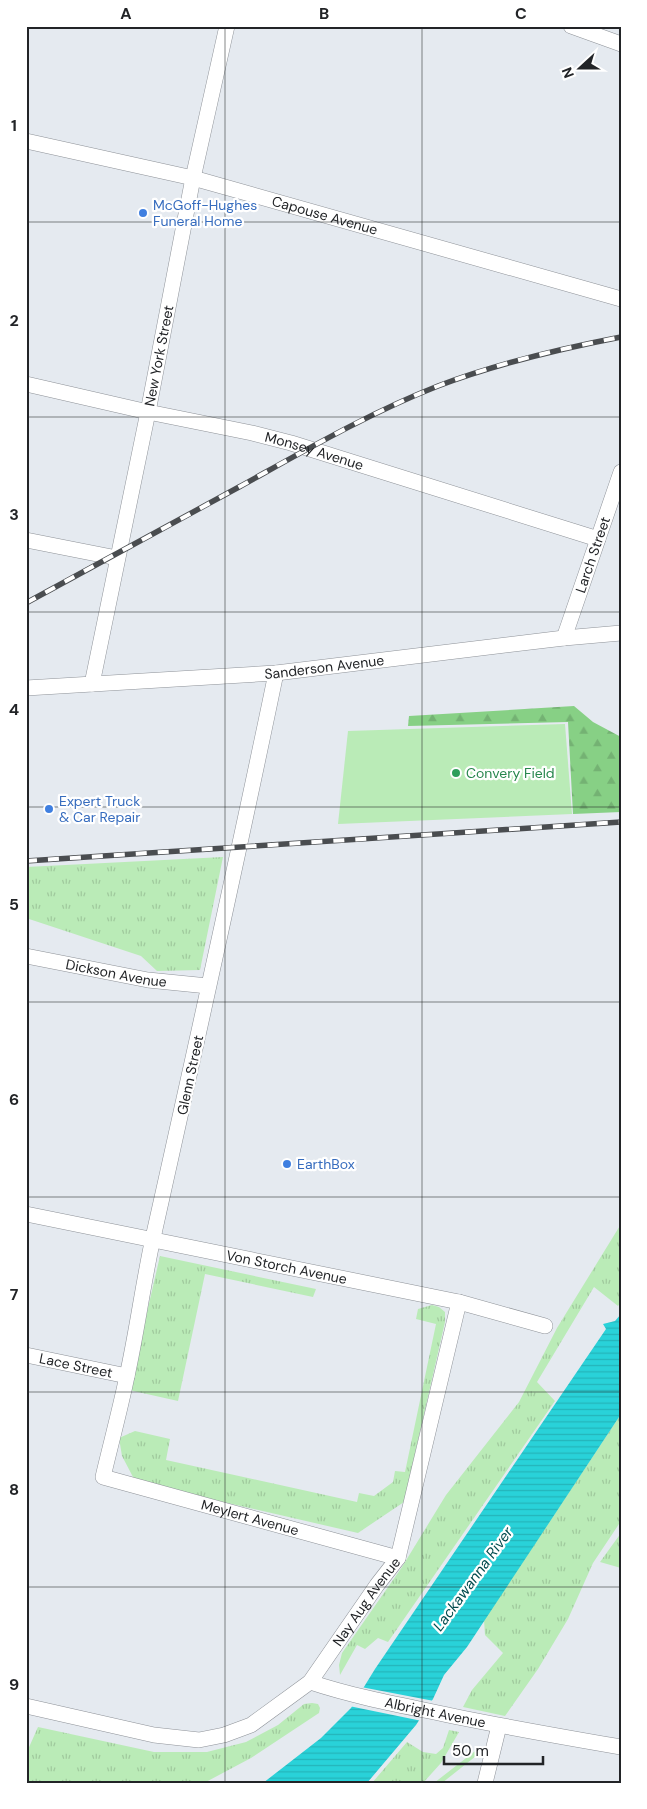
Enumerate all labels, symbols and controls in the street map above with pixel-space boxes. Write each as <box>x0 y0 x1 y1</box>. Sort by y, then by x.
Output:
text: A <box>120 3 132 24</box>
text: B <box>319 3 329 24</box>
text: C <box>515 3 527 24</box>
north arrow <box>554 42 604 92</box>
text: N <box>558 65 578 81</box>
text: 1 <box>11 115 17 136</box>
street label: Capouse Avenue <box>270 192 380 239</box>
place label: McGoff-Hughes Funeral Home <box>153 196 257 230</box>
marker: McGoff-Hughes Funeral Home <box>137 207 149 219</box>
street label: New York Street <box>140 304 177 408</box>
text: 2 <box>9 310 19 331</box>
street label: Monsey Avenue <box>263 428 366 474</box>
text: 3 <box>9 504 19 525</box>
street label: Larch Street <box>571 514 614 595</box>
street label: Sanderson Avenue <box>264 651 385 683</box>
text: 4 <box>9 699 19 720</box>
place label: Convery Field <box>466 764 555 782</box>
marker: Convery Field <box>450 767 462 779</box>
place label: Expert Truck & Car Repair <box>59 792 140 826</box>
marker: Expert Truck & Car Repair <box>43 803 55 815</box>
text: 5 <box>9 894 19 915</box>
street label: Dickson Avenue <box>64 955 168 991</box>
street label: Glenn Street <box>173 1033 207 1117</box>
text: 6 <box>9 1089 19 1110</box>
place label: EarthBox <box>297 1155 355 1173</box>
marker: EarthBox <box>281 1158 293 1170</box>
street label: Von Storch Avenue <box>225 1246 349 1288</box>
text: 7 <box>10 1284 19 1305</box>
street label: Lace Street <box>38 1349 114 1382</box>
text: 8 <box>9 1479 19 1500</box>
street label: Meylert Avenue <box>199 1495 301 1539</box>
water label: Lackawanna River <box>428 1522 518 1635</box>
street label: Nay Aug Avenue <box>329 1554 404 1650</box>
text: 9 <box>9 1674 19 1695</box>
street label: Albright Avenue <box>383 1693 487 1731</box>
scale bar <box>444 1734 543 1766</box>
text: 50 m <box>452 1741 489 1761</box>

